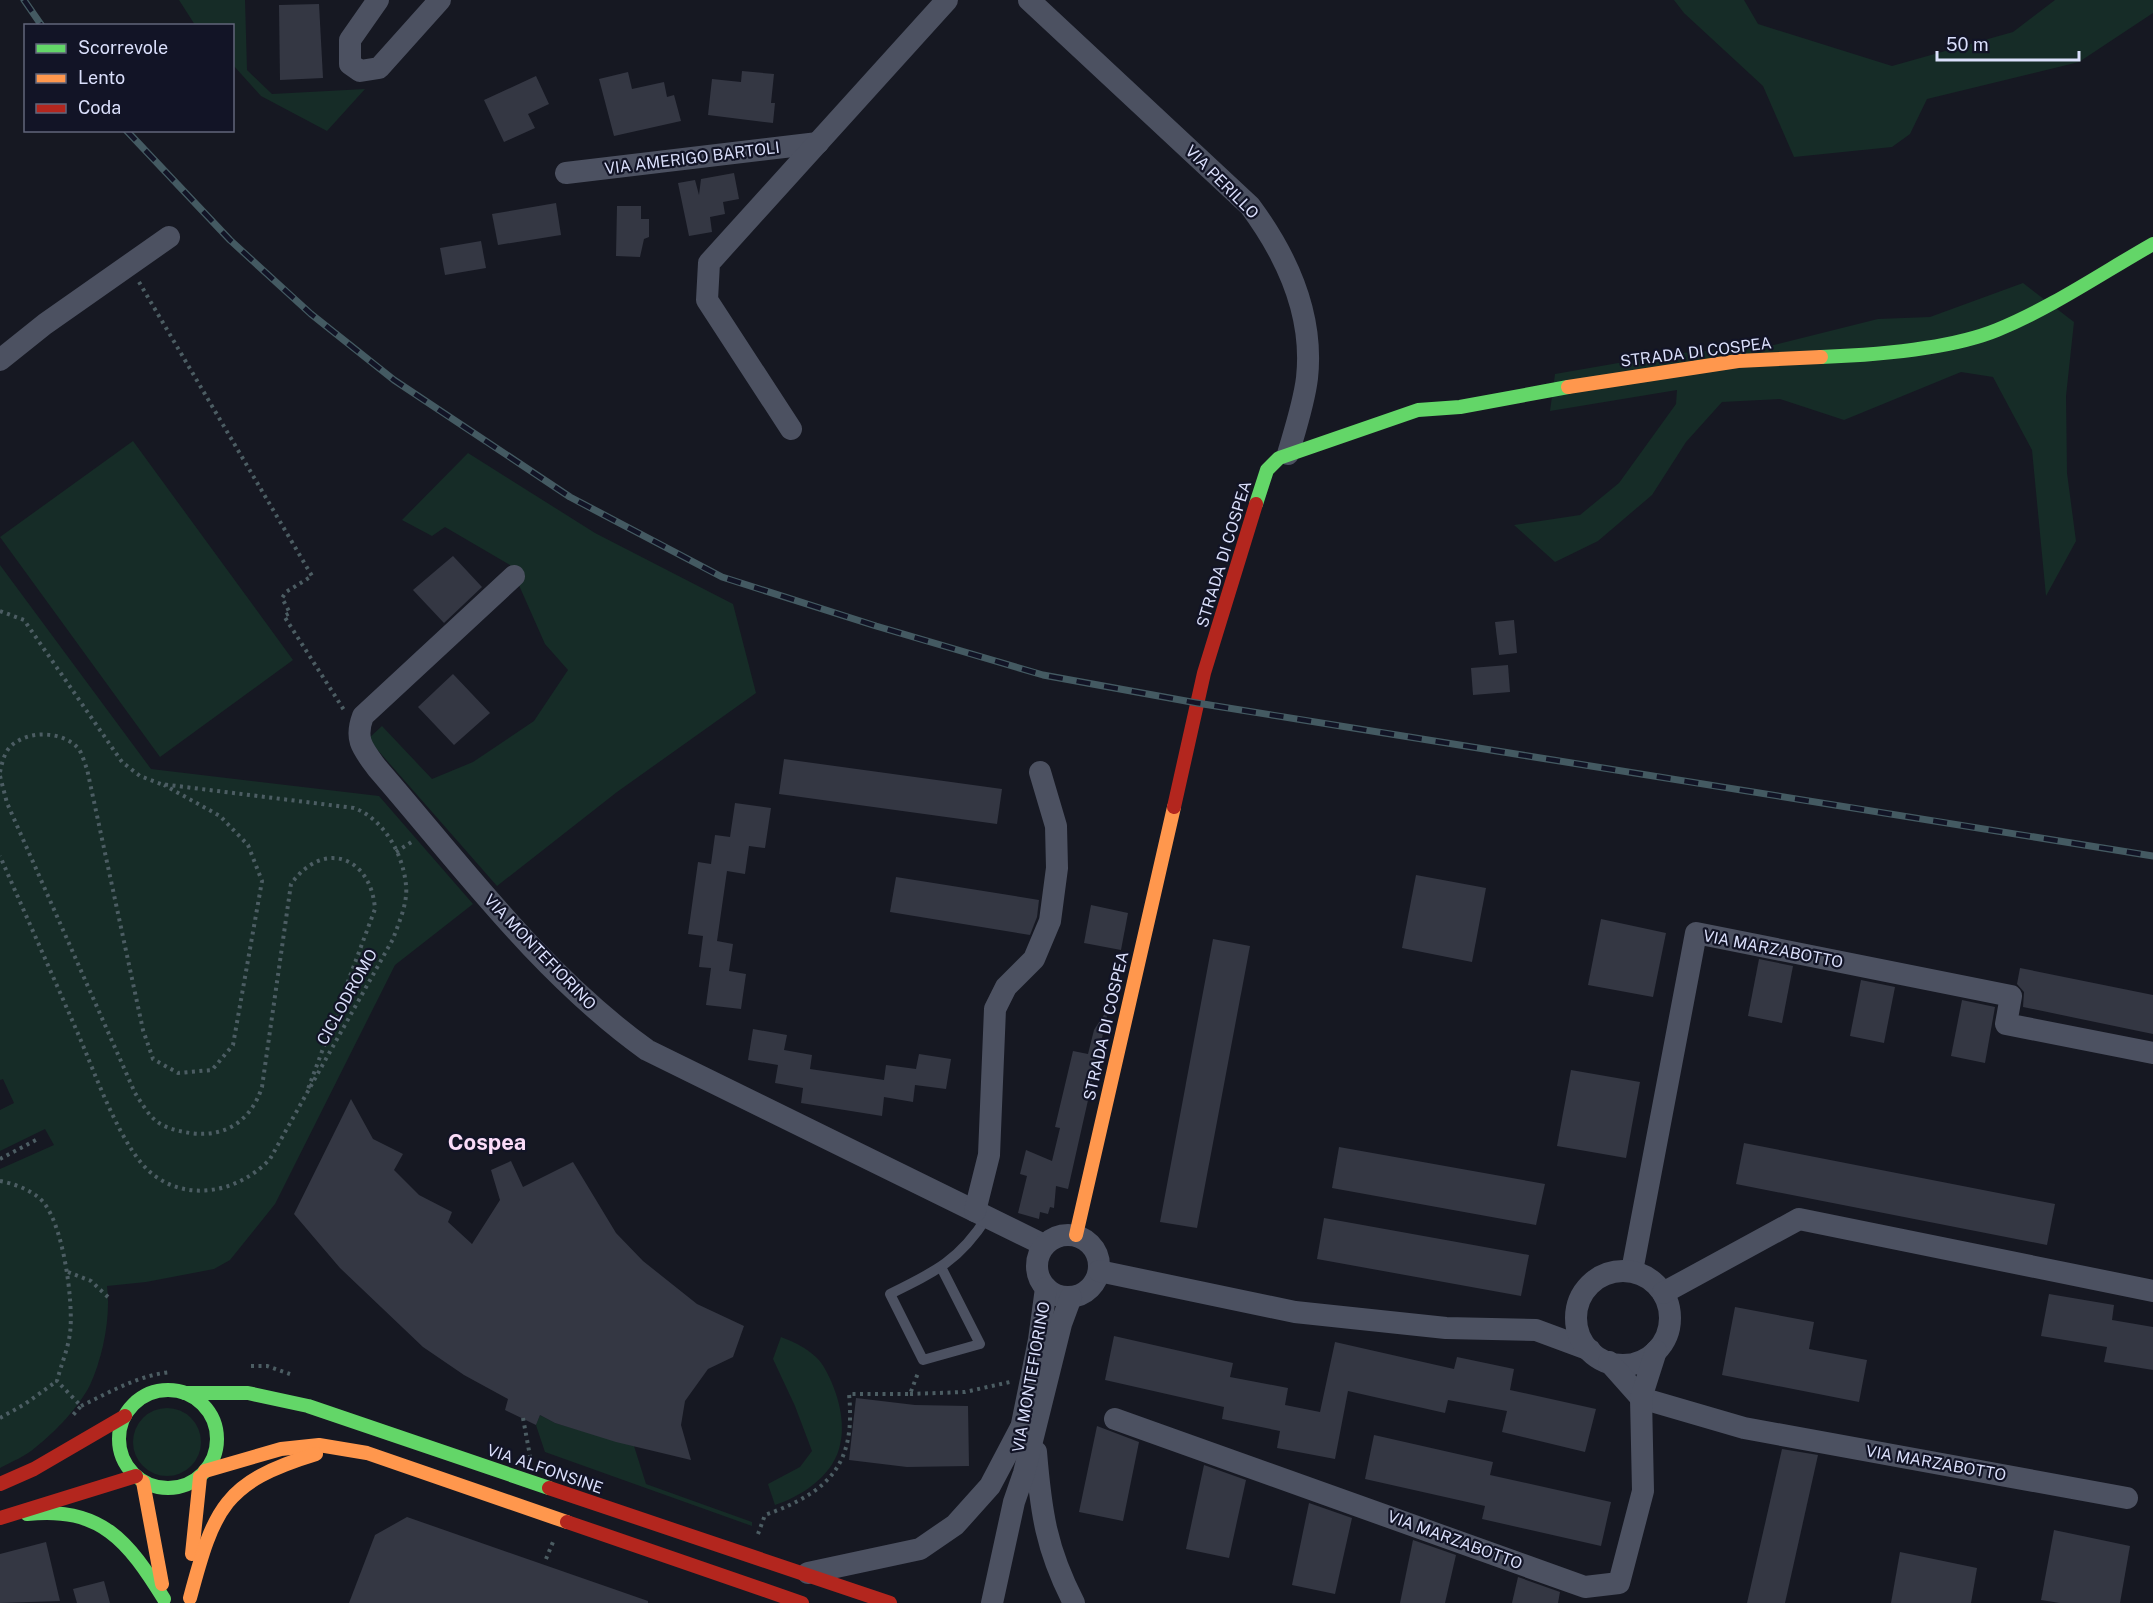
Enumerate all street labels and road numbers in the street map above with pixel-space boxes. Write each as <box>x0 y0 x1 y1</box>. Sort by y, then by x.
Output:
street label: VIA AMERIGO BARTOLI <box>603 138 781 178</box>
street label: VIA PERILLO <box>1181 141 1263 223</box>
street label: STRADA DI COSPEA <box>1619 333 1773 371</box>
street label: STRADA DI COSPEA <box>1193 478 1255 630</box>
street label: VIA MONTEFIORINO <box>480 890 600 1014</box>
street label: VIA MARZABOTTO <box>1701 926 1845 972</box>
street label: CICLODROMO <box>313 946 381 1048</box>
street label: STRADA DI COSPEA <box>1080 950 1132 1102</box>
street label: VIA MONTEFIORINO <box>1008 1300 1054 1454</box>
street label: VIA ALFONSINE <box>484 1440 606 1498</box>
street label: VIA MARZABOTTO <box>1864 1441 2008 1485</box>
street label: VIA MARZABOTTO <box>1385 1507 1525 1573</box>

